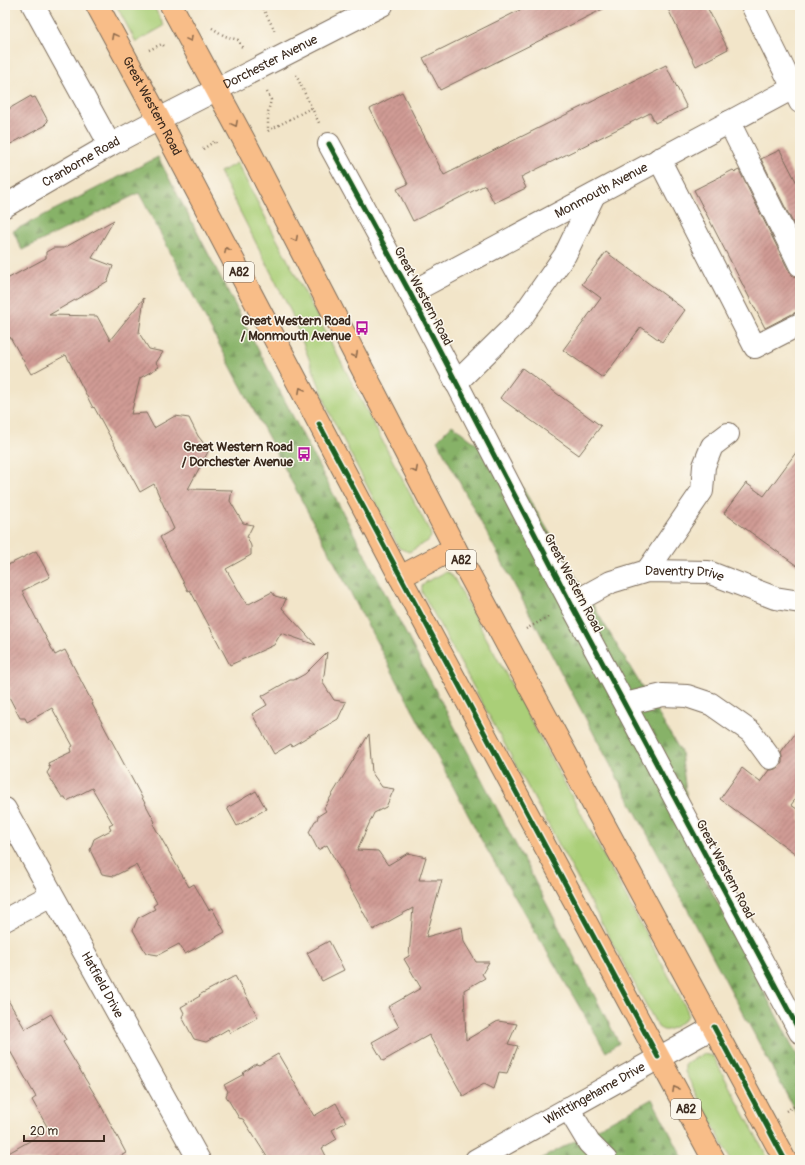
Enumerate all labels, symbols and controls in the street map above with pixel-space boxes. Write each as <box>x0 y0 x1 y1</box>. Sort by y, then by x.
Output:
street label: Dorchester Avenue <box>220 31 321 93</box>
one-way arrow <box>111 32 118 40</box>
one-way arrow <box>185 35 193 42</box>
street label: Great Western Road <box>119 54 185 158</box>
one-way arrow <box>231 120 238 127</box>
street label: Cranborne Road <box>39 133 123 191</box>
street label: Monmouth Avenue <box>552 159 651 222</box>
one-way arrow <box>291 235 298 243</box>
street label: Great Western Road <box>390 244 456 348</box>
one-way arrow <box>225 246 232 254</box>
road number: A82 <box>224 262 254 282</box>
place label: Great Western Road / Monmouth Avenue <box>241 313 352 344</box>
bus stop icon: Great Western Road / Monmouth Avenue <box>354 320 370 336</box>
one-way arrow <box>350 351 358 358</box>
one-way arrow <box>298 386 305 394</box>
place label: Great Western Road / Dorchester Avenue <box>182 439 294 470</box>
bus stop icon: Great Western Road / Dorchester Avenue <box>296 446 312 462</box>
one-way arrow <box>410 466 418 474</box>
street label: Great Western Road <box>540 531 606 635</box>
road number: A82 <box>446 550 476 570</box>
street label: Daventry Drive <box>645 563 727 586</box>
street label: Great Western Road <box>692 817 758 921</box>
street label: Hatfield Drive <box>78 949 127 1021</box>
street label: Whittingehame Drive <box>541 1059 649 1128</box>
one-way arrow <box>672 1086 680 1093</box>
road number: A82 <box>671 1099 701 1119</box>
scale bar <box>24 1117 104 1143</box>
text: 20 m <box>30 1124 59 1139</box>

